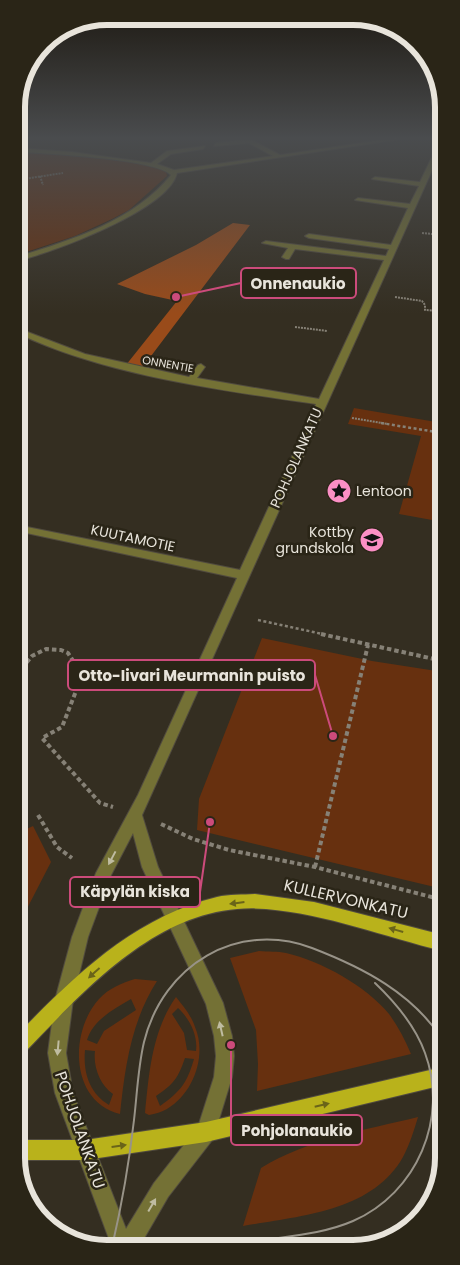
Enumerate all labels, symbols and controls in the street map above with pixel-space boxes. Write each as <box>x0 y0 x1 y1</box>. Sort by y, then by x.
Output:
callout: Onnenaukio <box>241 268 356 298</box>
text: Onnenaukio <box>251 273 346 294</box>
street label: ONNENTIE <box>141 352 195 376</box>
street label: POHJOLANKATU <box>265 405 327 511</box>
place icon: Lentoon <box>326 478 352 504</box>
place label: Lentoon <box>356 481 412 501</box>
street label: KUUTAMOTIE <box>89 519 177 557</box>
place label: Kottby grundskola <box>276 522 354 558</box>
school or university icon: Kottby grundskola <box>359 527 385 553</box>
callout: Otto-Iivari Meurmanin puisto <box>68 660 315 690</box>
text: Otto-Iivari Meurmanin puisto <box>79 665 306 686</box>
one-way arrow <box>108 851 116 865</box>
street label: KULLERVONKATU <box>282 874 410 924</box>
callout: Käpylän kiska <box>70 877 200 907</box>
text: Käpylän kiska <box>80 881 190 902</box>
one-way arrow <box>229 899 245 907</box>
one-way arrow <box>389 926 404 934</box>
one-way arrow <box>89 967 101 979</box>
one-way arrow <box>217 1021 225 1036</box>
one-way arrow <box>54 1040 62 1056</box>
street label: POHJOLANKATU <box>49 1068 111 1192</box>
one-way arrow <box>314 1101 329 1109</box>
callout: Pohjolanaukio <box>231 1115 362 1145</box>
text: Pohjolanaukio <box>241 1120 353 1141</box>
one-way arrow <box>111 1141 127 1149</box>
one-way arrow <box>147 1198 156 1211</box>

